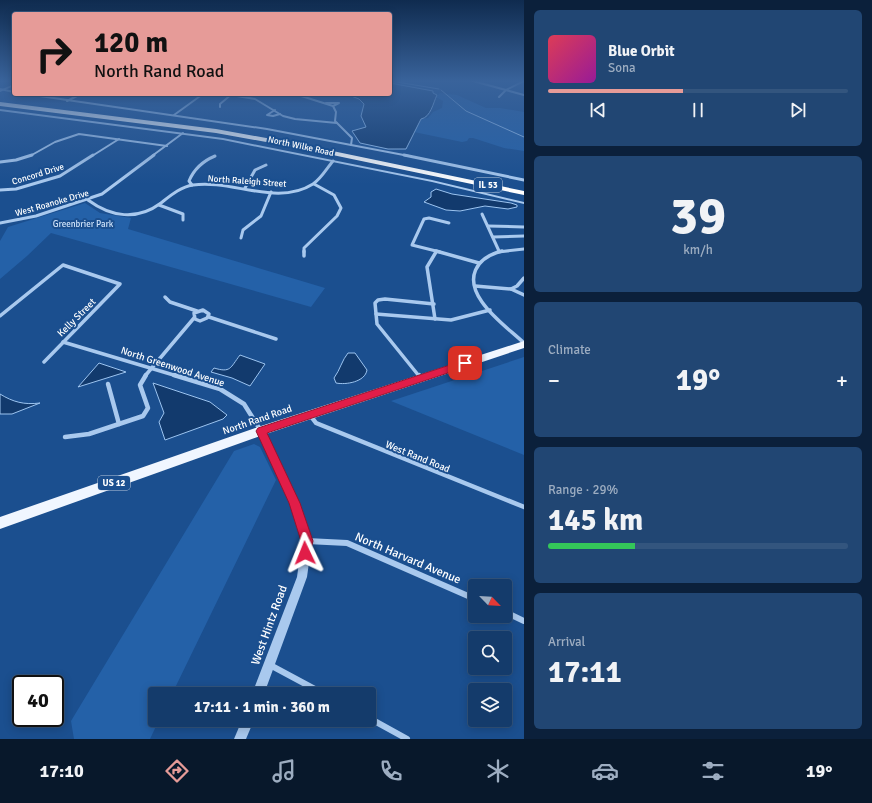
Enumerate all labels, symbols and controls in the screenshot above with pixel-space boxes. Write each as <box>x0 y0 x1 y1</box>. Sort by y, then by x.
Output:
text: 120 m <box>94 26 168 60</box>
icon: right <box>28 28 80 80</box>
text: Blue Orbit <box>608 42 675 60</box>
text: North Rand Road <box>94 60 224 82</box>
text: Sona <box>608 60 636 76</box>
icon: previous <box>587 99 609 121</box>
icon: pause <box>687 99 709 121</box>
icon: next <box>787 99 809 121</box>
street label: North Wilke Road <box>267 134 335 159</box>
street label: Concord Drive <box>11 161 66 188</box>
street label: North Raleigh Street <box>207 173 287 190</box>
road number: IL 53 <box>474 178 502 192</box>
text: 39 <box>670 184 726 248</box>
street label: West Roanoke Drive <box>14 188 91 219</box>
park label: Greenbrier Park <box>53 219 114 230</box>
text: km/h <box>683 242 713 258</box>
street label: Kelly Street <box>55 296 99 339</box>
text: Climate <box>548 342 591 358</box>
street label: North Greenwood Avenue <box>119 344 226 389</box>
pin <box>448 346 482 380</box>
icon: arrive <box>454 352 476 374</box>
text: 19° <box>676 362 720 399</box>
text: − <box>548 367 560 394</box>
text: + <box>836 367 848 394</box>
street label: North Rand Road <box>221 402 294 437</box>
street label: West Rand Road <box>384 439 452 475</box>
road number: US 12 <box>98 476 130 490</box>
text: Range · 29% <box>548 482 618 498</box>
text: 145 km <box>548 502 643 539</box>
street label: North Harvard Avenue <box>353 529 463 588</box>
position arrow <box>284 532 326 574</box>
north arrow <box>468 579 512 623</box>
map controls <box>468 579 512 727</box>
street label: West Hintz Road <box>248 583 291 667</box>
button: search <box>468 631 512 675</box>
text: Arrival <box>548 634 585 650</box>
text: 17:11 <box>548 654 622 691</box>
speed limit sign: 40 <box>12 675 64 727</box>
button: layers <box>468 683 512 727</box>
text: 17:11 · 1 min · 360 m <box>194 698 330 716</box>
icon: directions <box>163 757 191 785</box>
icon: music <box>270 757 298 785</box>
icon: phone <box>377 757 405 785</box>
icon: climate <box>484 757 512 785</box>
icon: car <box>591 757 619 785</box>
icon: filters <box>699 757 727 785</box>
text: 17:10 <box>40 760 84 782</box>
text: 19° <box>806 760 832 782</box>

